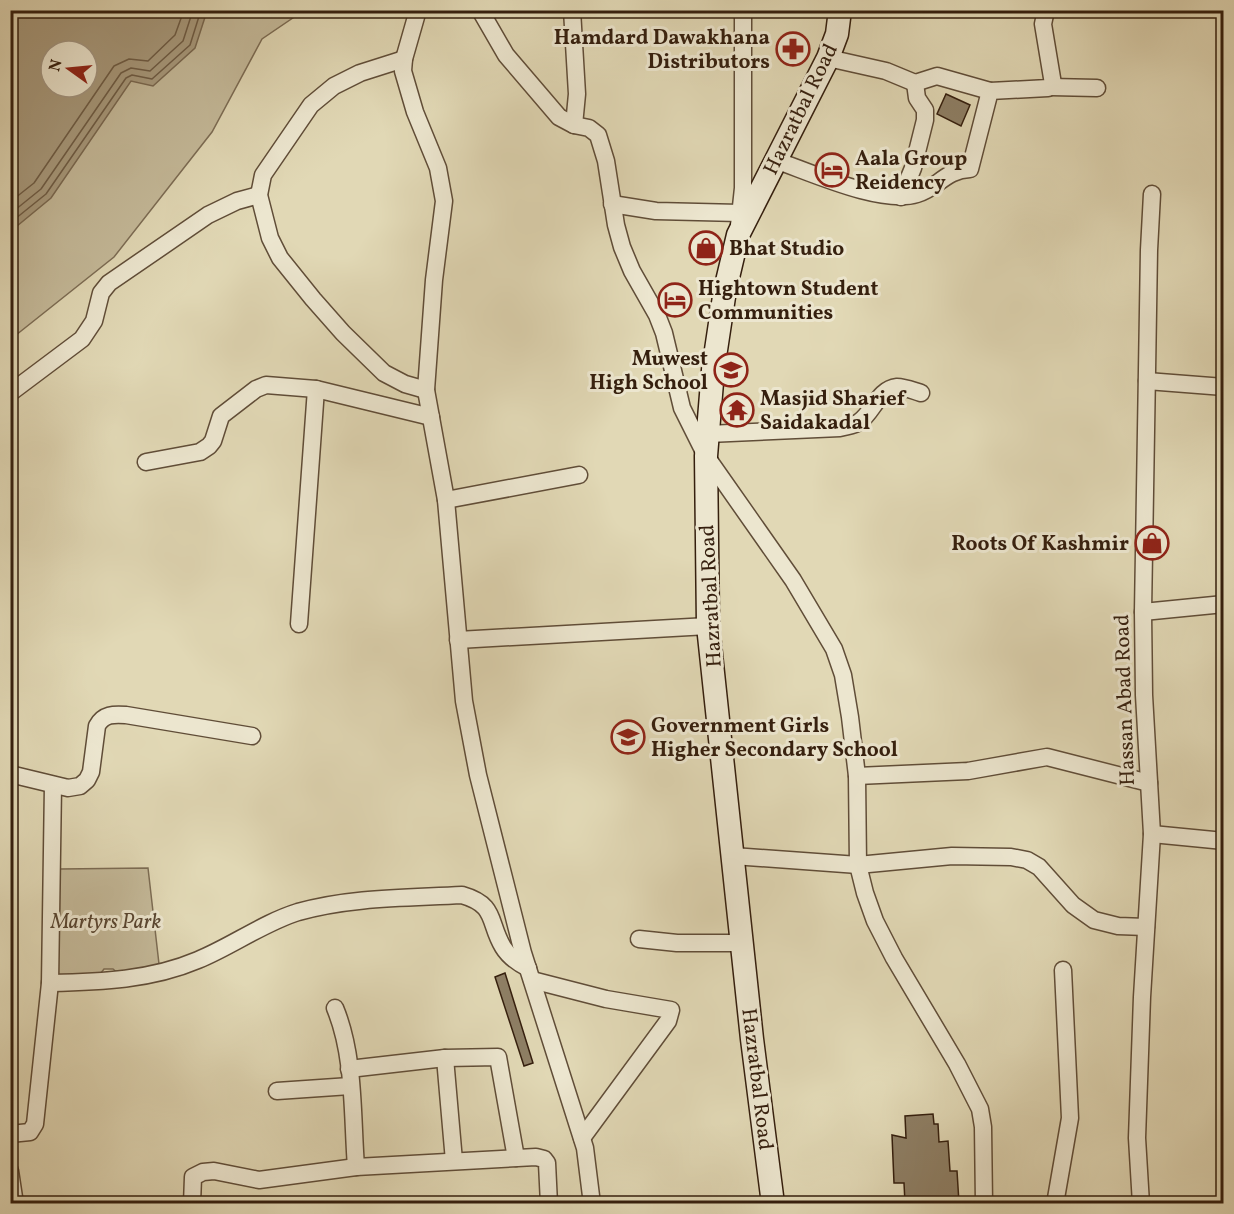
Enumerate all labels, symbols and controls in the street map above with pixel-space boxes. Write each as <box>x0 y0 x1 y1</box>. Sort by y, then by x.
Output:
place label: Hamdard Dawakhana Distributors <box>554 24 770 77</box>
pharmacy icon: Hamdard Dawakhana Distributors <box>775 31 811 67</box>
north arrow <box>39 39 99 99</box>
street label: Hazratbal Road <box>757 39 846 180</box>
text: N <box>44 57 69 74</box>
place label: Aala Group Reidency <box>855 145 967 198</box>
hotel icon: Aala Group Reidency <box>814 152 850 188</box>
shop icon: Bhat Studio <box>688 230 724 266</box>
place label: Bhat Studio <box>729 235 844 264</box>
place label: Hightown Student Communities <box>698 275 878 328</box>
hotel icon: Hightown Student Communities <box>657 282 693 318</box>
place label: Muwest High School <box>589 345 708 398</box>
school or university icon: Muwest High School <box>713 352 749 388</box>
place label: Masjid Sharief Saidakadal <box>760 385 907 438</box>
temple icon: Masjid Sharief Saidakadal <box>719 392 755 428</box>
street label: Hazratbal Road <box>693 524 730 668</box>
shop icon: Roots Of Kashmir <box>1134 525 1170 561</box>
place label: Roots Of Kashmir <box>951 530 1129 559</box>
street label: Hassan Abad Road <box>1108 614 1143 786</box>
place label: Government Girls Higher Secondary School <box>651 712 898 765</box>
school or university icon: Government Girls Higher Secondary School <box>610 719 646 755</box>
park label: Martyrs Park <box>50 908 162 937</box>
street label: Hazratbal Road <box>733 1006 780 1152</box>

